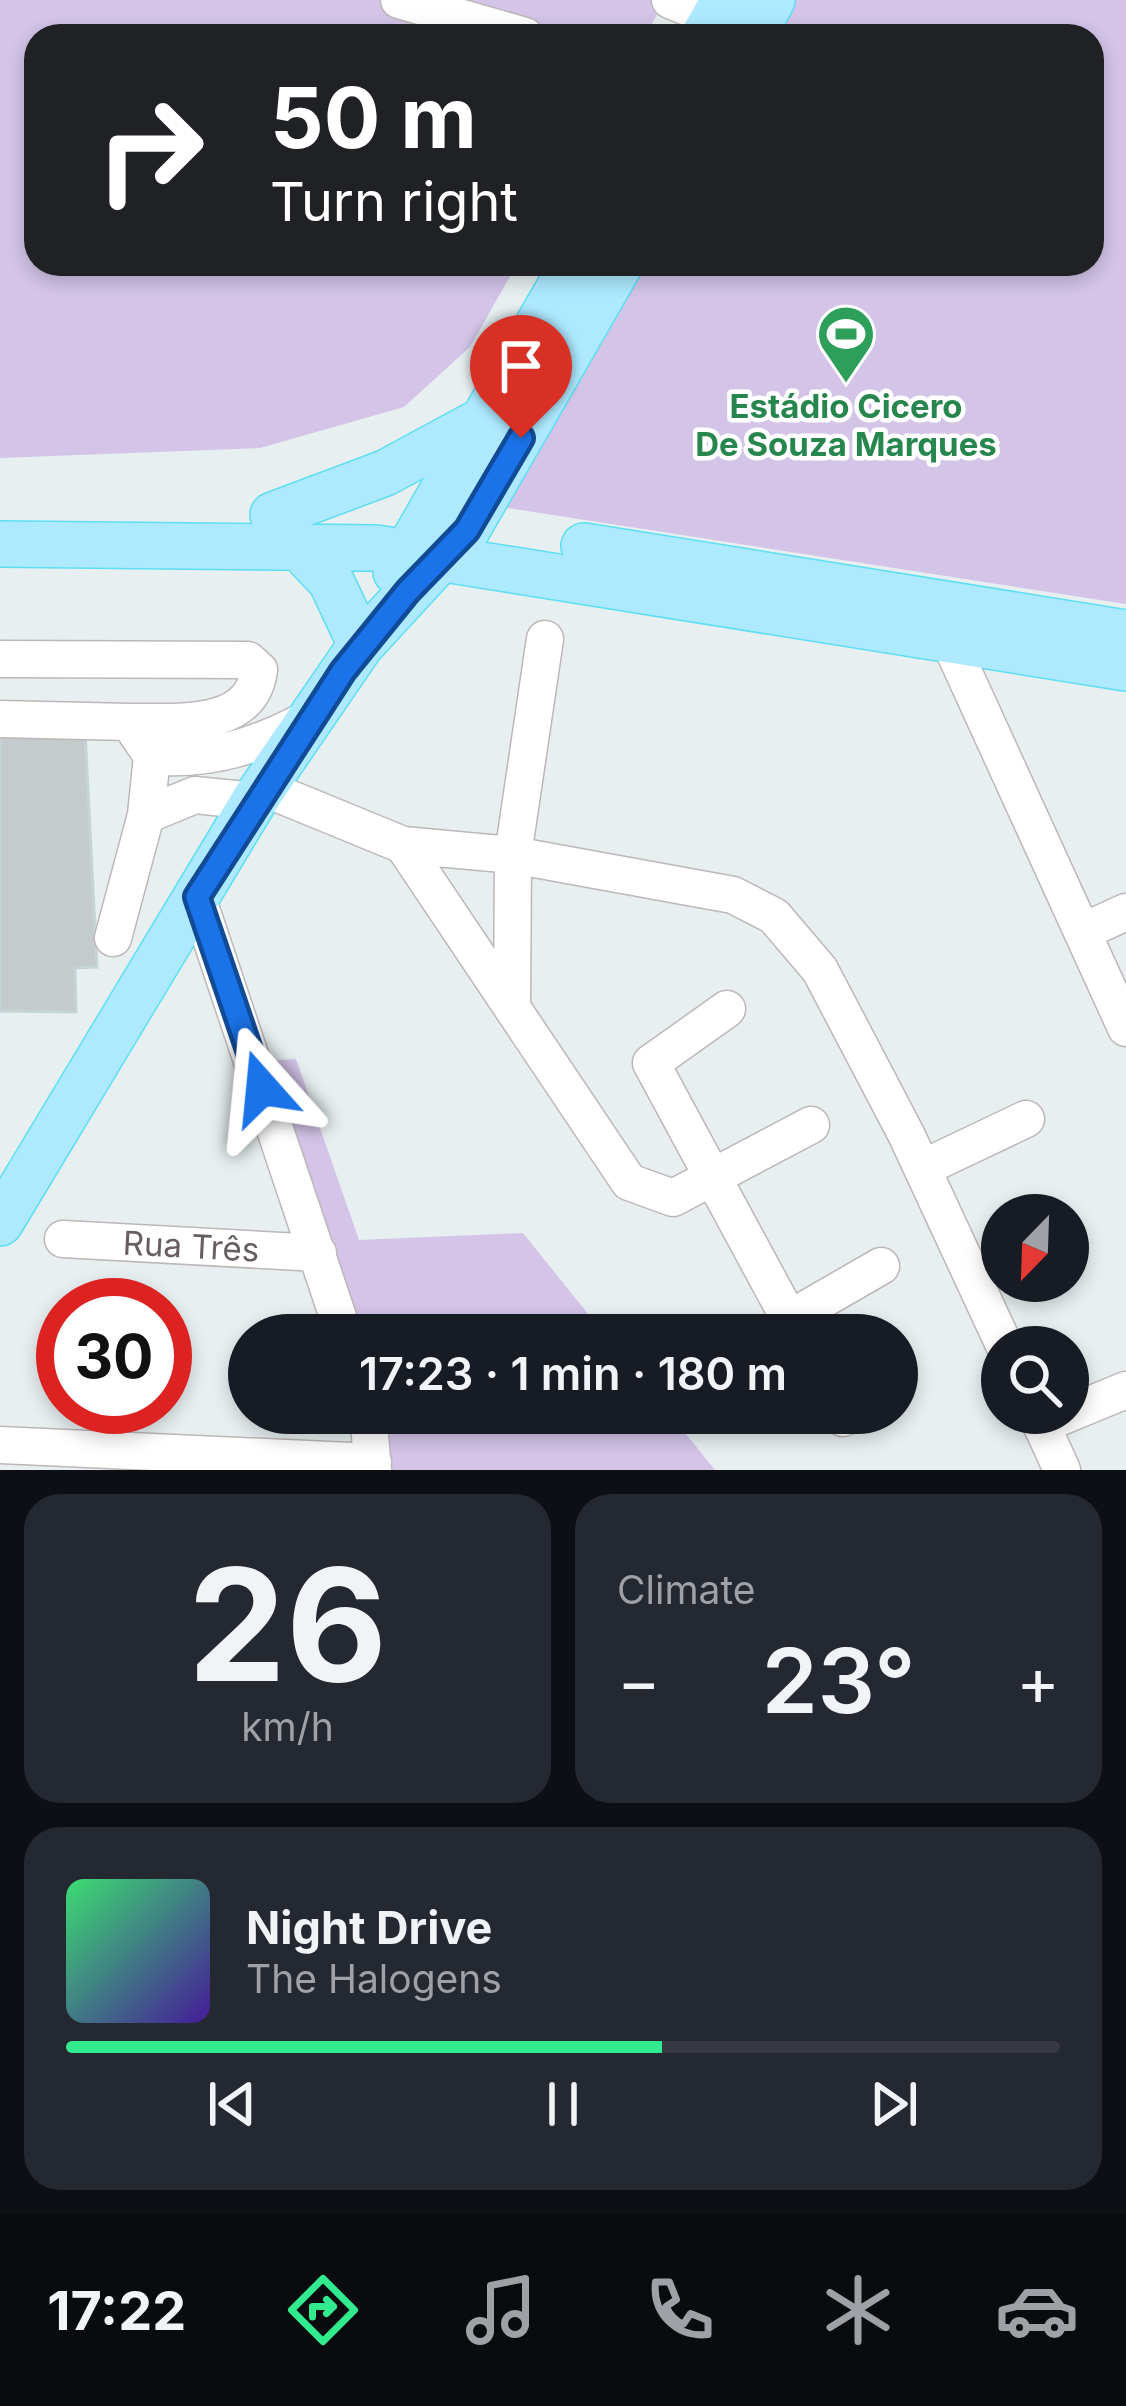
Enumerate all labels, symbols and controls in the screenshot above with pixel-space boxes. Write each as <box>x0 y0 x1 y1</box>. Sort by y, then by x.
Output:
text: 50 m <box>270 67 477 168</box>
icon: right <box>72 72 228 228</box>
text: Turn right <box>270 169 518 234</box>
sports icon: Estádio Cicero De Souza Marques <box>815 303 877 385</box>
pin <box>470 315 572 438</box>
icon: arrive <box>488 333 554 399</box>
place label: Estádio Cicero De Souza Marques <box>695 386 997 464</box>
position arrow <box>199 1025 325 1151</box>
north arrow <box>981 1194 1089 1302</box>
map controls <box>981 1194 1089 1434</box>
street label: Rua Três <box>122 1222 260 1270</box>
speed limit sign: 30 <box>36 1278 192 1434</box>
button: search <box>981 1326 1089 1434</box>
text: 17:23 · 1 min · 180 m <box>359 1346 787 1401</box>
text: 26 <box>188 1530 387 1719</box>
text: Climate <box>617 1566 756 1613</box>
text: 23° <box>762 1626 915 1735</box>
text: − <box>617 1641 661 1721</box>
text: + <box>1016 1641 1060 1721</box>
text: km/h <box>241 1703 334 1750</box>
text: Night Drive <box>246 1900 492 1955</box>
text: The Halogens <box>246 1955 502 2002</box>
icon: previous <box>199 2071 265 2137</box>
icon: pause <box>530 2071 596 2137</box>
icon: next <box>861 2071 927 2137</box>
icon: directions <box>281 2268 365 2352</box>
icon: music <box>459 2268 543 2352</box>
icon: phone <box>638 2268 722 2352</box>
icon: climate <box>816 2268 900 2352</box>
icon: car <box>995 2268 1079 2352</box>
text: 17:22 <box>47 2278 186 2343</box>

